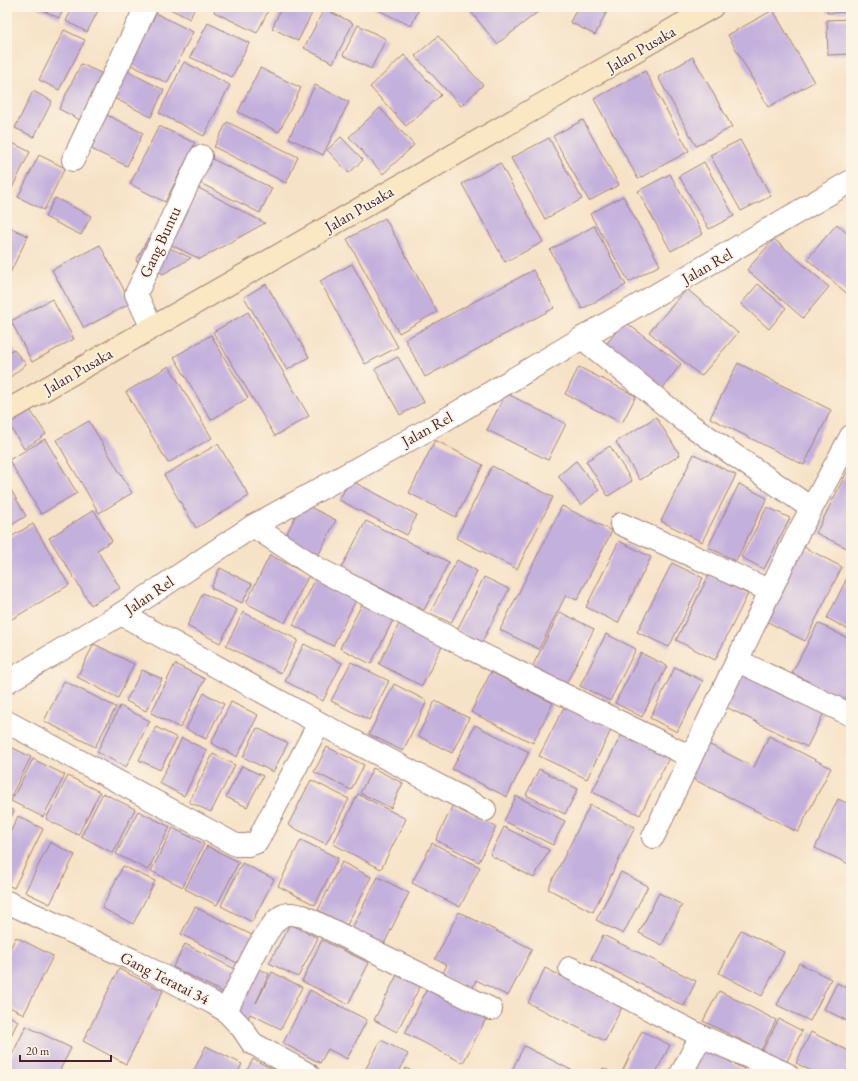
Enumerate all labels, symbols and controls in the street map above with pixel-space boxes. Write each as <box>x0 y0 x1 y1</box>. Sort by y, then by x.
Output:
street label: Jalan Pusaka <box>601 21 680 78</box>
street label: Jalan Pusaka <box>319 181 398 238</box>
street label: Gang Buntu <box>134 202 186 281</box>
street label: Jalan Rel <box>676 243 736 290</box>
street label: Jalan Pusaka <box>38 343 117 400</box>
street label: Jalan Rel <box>396 406 456 453</box>
street label: Jalan Rel <box>119 571 178 620</box>
street label: Gang Teratai 34 <box>117 946 214 1010</box>
scale bar <box>20 1037 111 1063</box>
text: 20 m <box>26 1043 50 1059</box>

